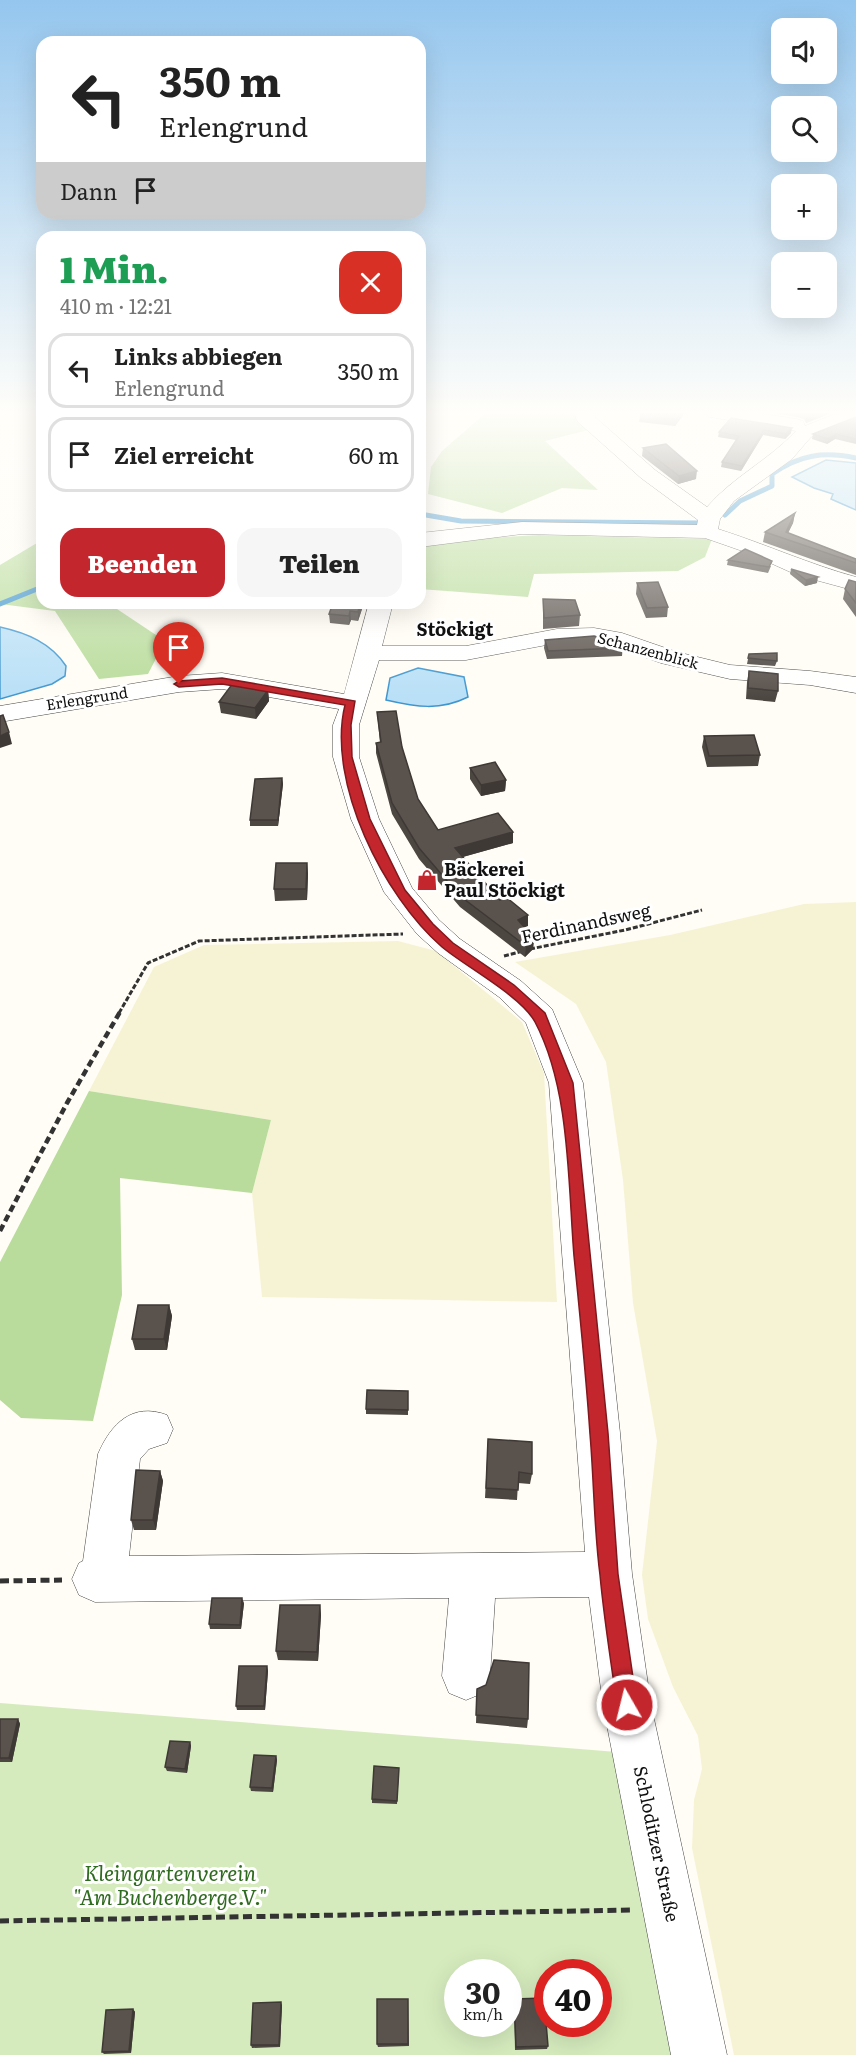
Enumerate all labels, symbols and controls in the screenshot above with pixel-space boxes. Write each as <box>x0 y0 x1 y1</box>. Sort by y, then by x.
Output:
map controls <box>771 18 837 318</box>
button: sound <box>771 18 837 84</box>
text: 350 m <box>159 48 281 110</box>
icon: left <box>60 60 138 138</box>
button: search <box>771 96 837 162</box>
text: Erlengrund <box>159 105 308 145</box>
text: Dann <box>60 174 117 207</box>
icon: arrive <box>129 174 162 207</box>
button: + <box>771 174 837 240</box>
text: 1 Min. <box>60 241 169 294</box>
button: close <box>339 251 402 314</box>
button: − <box>771 252 837 318</box>
text: 410 m · 12:21 <box>60 290 172 320</box>
text: Links abbiegen <box>114 339 283 372</box>
icon: left <box>63 354 96 387</box>
text: 350 m <box>338 354 399 387</box>
text: Erlengrund <box>114 372 224 402</box>
icon: arrive <box>63 438 96 471</box>
text: Ziel erreicht <box>114 438 254 471</box>
text: 60 m <box>349 438 399 471</box>
button: Beenden <box>60 528 225 597</box>
button: Teilen <box>237 528 402 597</box>
district label: Stöckigt <box>416 615 494 642</box>
pin <box>153 622 204 684</box>
street label: Schanzenblick <box>595 625 702 674</box>
icon: arrive <box>162 631 195 664</box>
street label: Erlengrund <box>44 680 129 715</box>
place label: Bäckerei Paul Stöckigt <box>444 855 565 903</box>
shop icon: Bäckerei Paul Stöckigt <box>415 868 439 892</box>
street label: Ferdinandsweg <box>518 895 654 949</box>
position arrow <box>595 1673 659 1737</box>
street label: Schloditzer Straße <box>628 1763 687 1924</box>
park label: Kleingartenverein "Am Buchenberge.V." <box>73 1856 267 1911</box>
speed limit sign: 40 <box>534 1959 612 2037</box>
text: 30 <box>465 1969 501 2013</box>
text: km/h <box>463 2002 503 2025</box>

